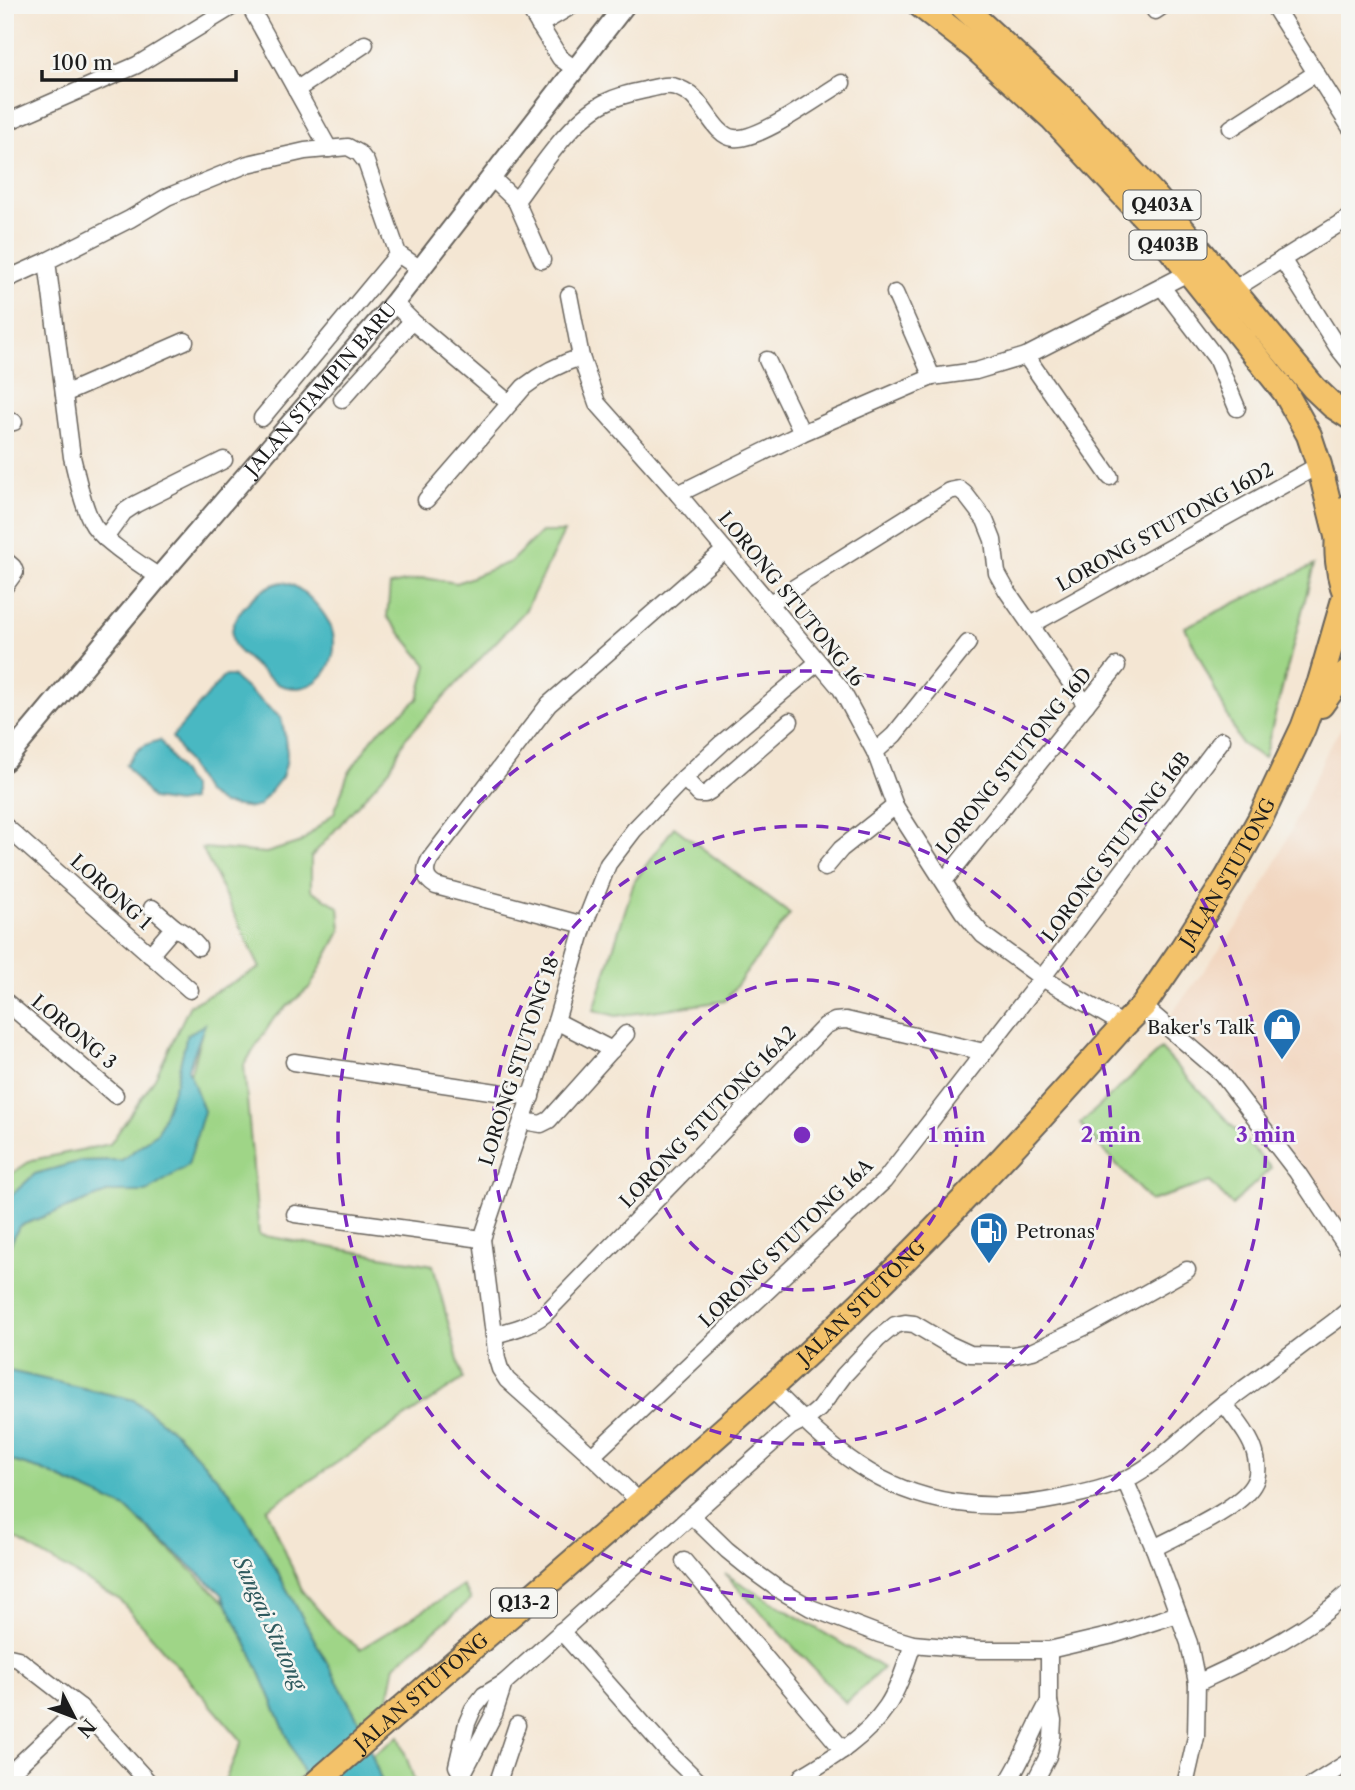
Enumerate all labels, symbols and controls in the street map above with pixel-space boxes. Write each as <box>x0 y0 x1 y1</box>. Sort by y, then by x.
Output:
scale bar <box>42 38 236 82</box>
text: 100 m <box>52 50 113 75</box>
road number: Q403A <box>1124 190 1200 220</box>
road number: Q403B <box>1130 230 1206 260</box>
street label: JALAN STAMPIN BARU <box>238 297 401 482</box>
street label: LORONG STUTONG 16D2 <box>1052 458 1278 596</box>
street label: LORONG STUTONG 16 <box>713 507 869 691</box>
street label: LORONG STUTONG 16D <box>932 663 1096 859</box>
street label: LORONG STUTONG 16B <box>1037 748 1195 946</box>
street label: JALAN STUTONG <box>1173 794 1280 954</box>
street label: LORONG 1 <box>66 850 156 934</box>
street label: LORONG STUTONG 18 <box>474 954 564 1168</box>
street label: LORONG 3 <box>27 990 121 1074</box>
shop icon: Baker's Talk <box>1261 1006 1303 1061</box>
place label: Baker's Talk <box>1147 1016 1256 1039</box>
street label: LORONG STUTONG 16A2 <box>615 1021 801 1213</box>
text: 1 min <box>928 1122 986 1147</box>
text: 2 min <box>1081 1122 1142 1147</box>
text: 3 min <box>1236 1122 1297 1147</box>
centre of rings <box>790 1123 814 1147</box>
street label: LORONG STUTONG 16A <box>694 1153 878 1332</box>
fuel station icon: Petronas <box>968 1210 1010 1265</box>
place label: Petronas <box>1016 1220 1095 1243</box>
street label: JALAN STUTONG <box>790 1235 930 1371</box>
water label: Sungai Stutong <box>227 1551 313 1696</box>
road number: Q13-2 <box>491 1588 557 1618</box>
street label: JALAN STUTONG <box>347 1628 493 1758</box>
north arrow <box>38 1682 108 1752</box>
text: N <box>72 1714 100 1742</box>

